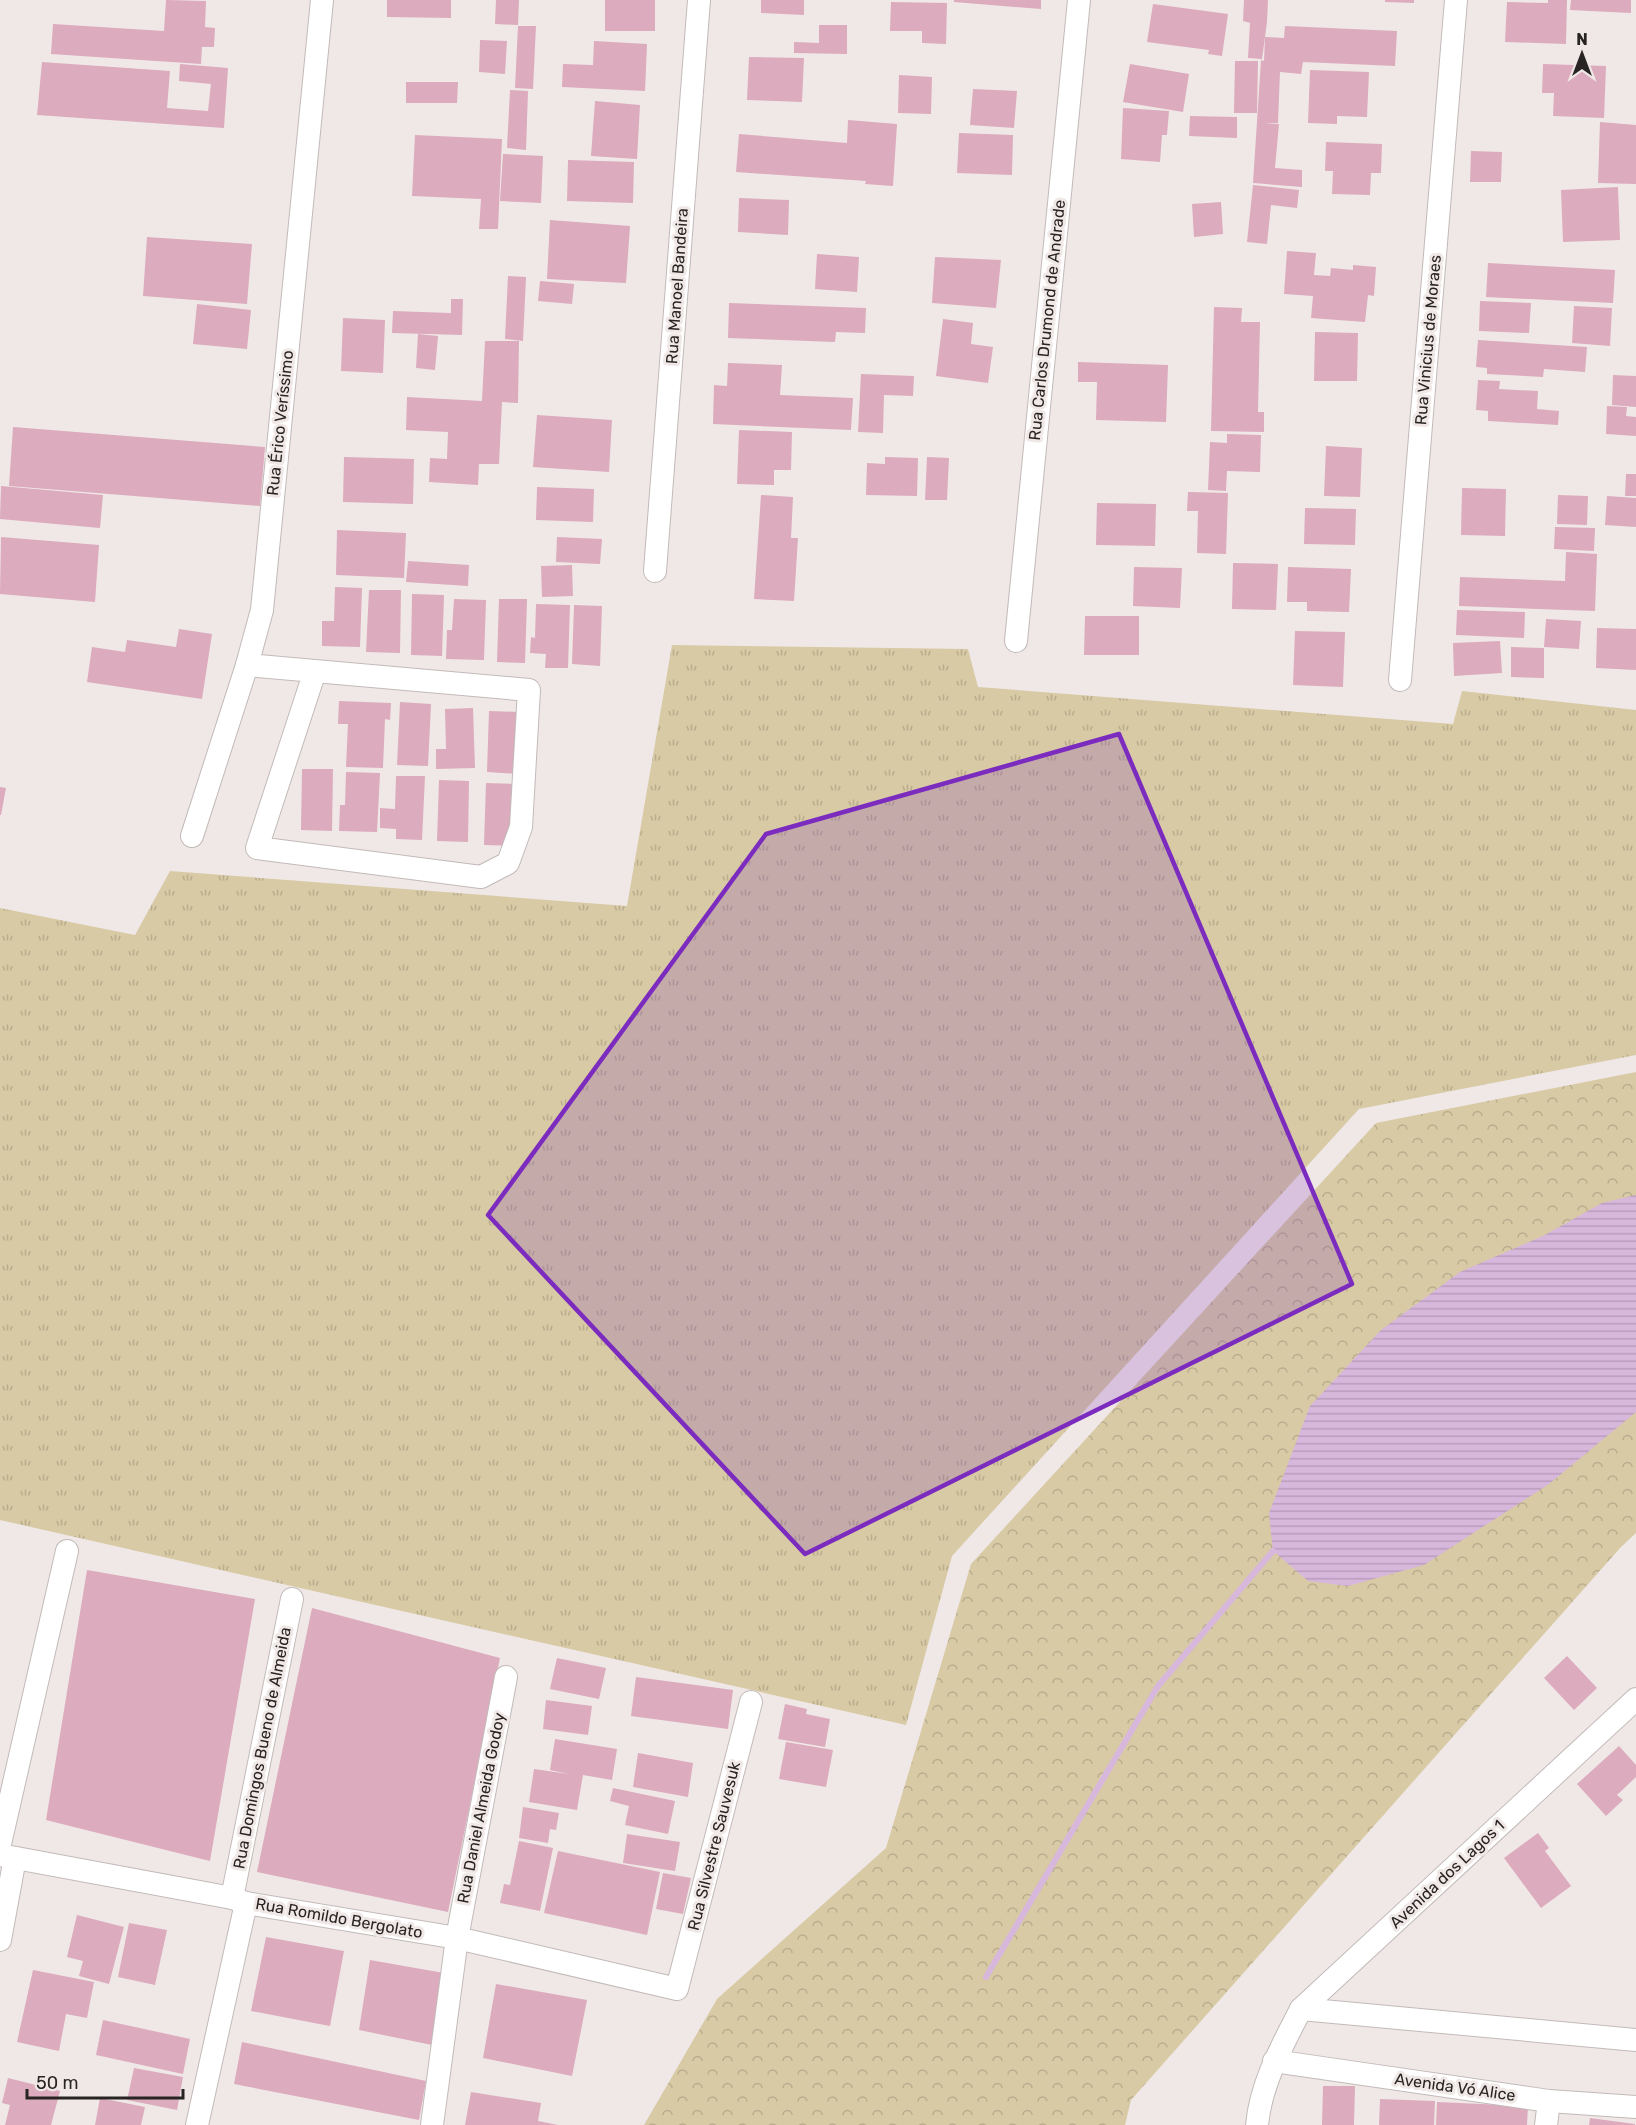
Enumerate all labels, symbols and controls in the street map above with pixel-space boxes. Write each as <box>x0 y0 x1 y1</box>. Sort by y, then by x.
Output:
north arrow <box>1552 24 1612 84</box>
text: N <box>1576 30 1588 49</box>
street label: Rua Carlos Drumond de Andrade <box>1025 199 1069 441</box>
street label: Rua Manoel Bandeira <box>662 207 692 365</box>
street label: Rua Vinicius de Moraes <box>1411 254 1445 426</box>
street label: Rua Érico Veríssimo <box>263 349 297 497</box>
street label: Rua Domingos Bueno de Almeida <box>229 1626 295 1870</box>
street label: Rua Daniel Almeida Godoy <box>453 1711 509 1905</box>
street label: Rua Silvestre Sauvesuk <box>684 1759 744 1932</box>
street label: Avenida dos Lagos 1 <box>1386 1816 1508 1932</box>
street label: Rua Romildo Bergolato <box>254 1894 424 1942</box>
scale bar <box>27 2062 183 2100</box>
street label: Avenida Vó Alice <box>1393 2069 1517 2105</box>
text: 50 m <box>36 2072 79 2094</box>

